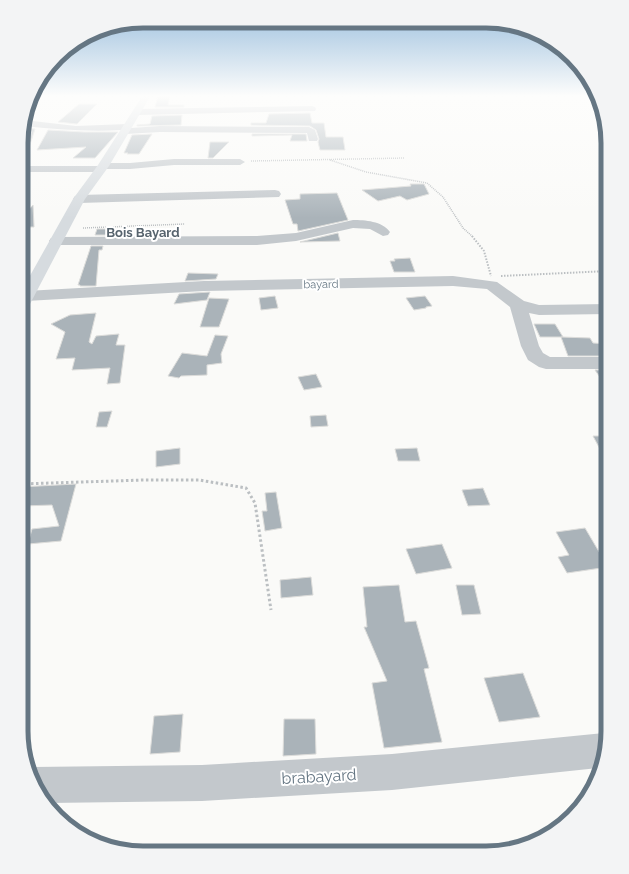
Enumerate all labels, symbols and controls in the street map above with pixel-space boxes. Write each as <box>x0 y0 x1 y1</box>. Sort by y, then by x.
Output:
district label: Bois Bayard <box>106 225 180 240</box>
street label: bayard <box>303 278 339 291</box>
street label: brabayard <box>281 765 357 788</box>

